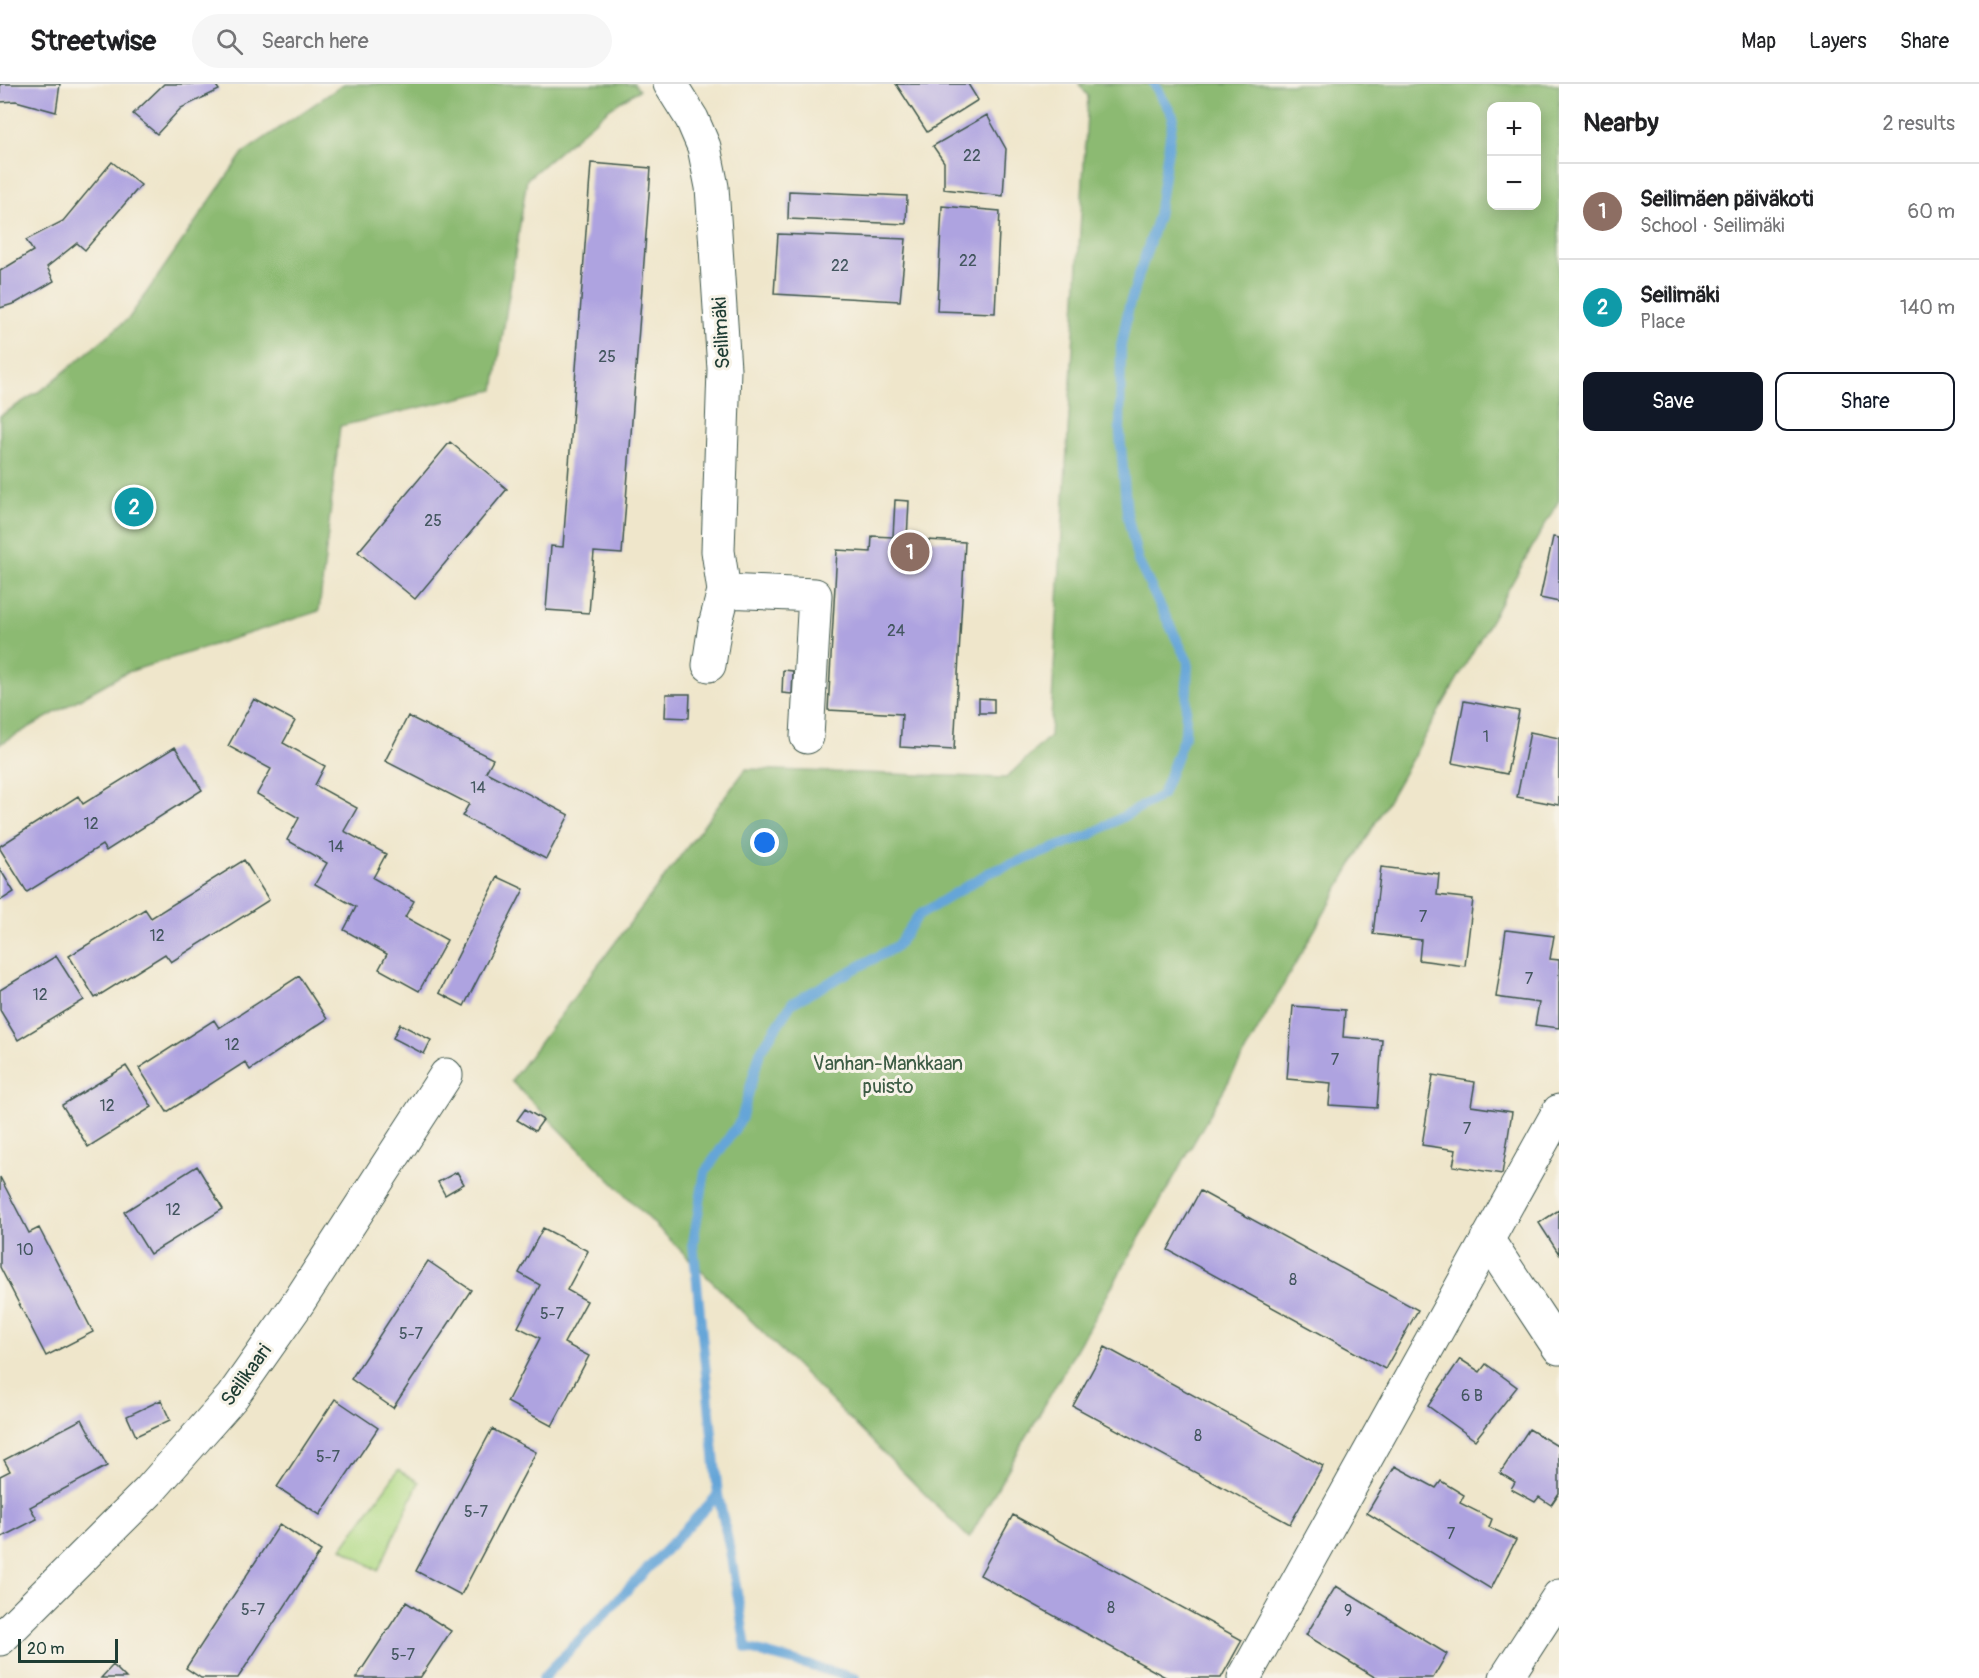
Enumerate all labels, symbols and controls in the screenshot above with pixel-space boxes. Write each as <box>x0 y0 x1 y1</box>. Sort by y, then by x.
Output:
search box <box>192 14 612 68</box>
text: Streetwise <box>30 24 156 59</box>
icon: search <box>213 25 246 58</box>
text: Search here <box>261 27 369 55</box>
text: Map <box>1741 28 1776 55</box>
text: Layers <box>1809 28 1867 55</box>
text: Share <box>1900 28 1949 55</box>
map controls <box>1487 102 1541 210</box>
button: + <box>1487 102 1541 156</box>
text: Nearby <box>1583 107 1659 139</box>
text: 2 results <box>1883 111 1955 136</box>
house number: 22 <box>963 146 981 166</box>
button: − <box>1487 156 1541 210</box>
text: Seilimäen päiväkoti <box>1640 185 1813 213</box>
text: 1 <box>1599 199 1606 224</box>
text: 60 m <box>1908 199 1955 224</box>
text: School · Seilimäki <box>1640 213 1785 238</box>
house number: 22 <box>959 251 977 271</box>
house number: 22 <box>831 256 849 276</box>
text: Seilimäki <box>1640 281 1719 309</box>
text: 2 <box>1597 295 1608 320</box>
text: 140 m <box>1900 295 1955 320</box>
street label: Seilimäki <box>707 296 735 370</box>
text: Place <box>1640 309 1685 334</box>
house number: 25 <box>598 347 616 367</box>
button: Save <box>1583 372 1763 431</box>
button: Share <box>1775 372 1955 431</box>
pin: 2 <box>114 484 154 530</box>
house number: 25 <box>424 511 442 531</box>
pin: 1 <box>890 530 930 574</box>
house number: 24 <box>887 621 905 641</box>
house number: 1 <box>1483 727 1489 747</box>
house number: 14 <box>470 778 486 798</box>
house number: 12 <box>83 814 99 834</box>
your location <box>750 828 779 857</box>
house number: 14 <box>328 837 344 857</box>
house number: 7 <box>1419 907 1428 927</box>
house number: 12 <box>149 926 165 946</box>
house number: 7 <box>1525 969 1534 989</box>
house number: 12 <box>32 985 48 1005</box>
house number: 12 <box>224 1035 240 1055</box>
house number: 7 <box>1331 1050 1340 1070</box>
park label: Vanhan-Mankkaan puisto <box>813 1051 963 1099</box>
house number: 12 <box>99 1096 115 1116</box>
house number: 7 <box>1463 1119 1472 1139</box>
house number: 12 <box>165 1200 181 1220</box>
house number: 10 <box>16 1240 34 1260</box>
house number: 8 <box>1289 1270 1297 1290</box>
house number: 5-7 <box>540 1304 565 1324</box>
house number: 5-7 <box>399 1324 424 1344</box>
street label: Seilikaari <box>215 1339 277 1411</box>
house number: 6 B <box>1461 1386 1483 1406</box>
house number: 8 <box>1194 1426 1202 1446</box>
house number: 5-7 <box>316 1447 341 1467</box>
house number: 5-7 <box>464 1502 489 1522</box>
house number: 7 <box>1447 1524 1456 1544</box>
house number: 8 <box>1107 1598 1115 1618</box>
house number: 5-7 <box>241 1600 266 1620</box>
house number: 9 <box>1344 1601 1352 1621</box>
scale bar <box>18 1636 118 1664</box>
text: 20 m <box>27 1639 65 1659</box>
house number: 5-7 <box>391 1645 416 1665</box>

